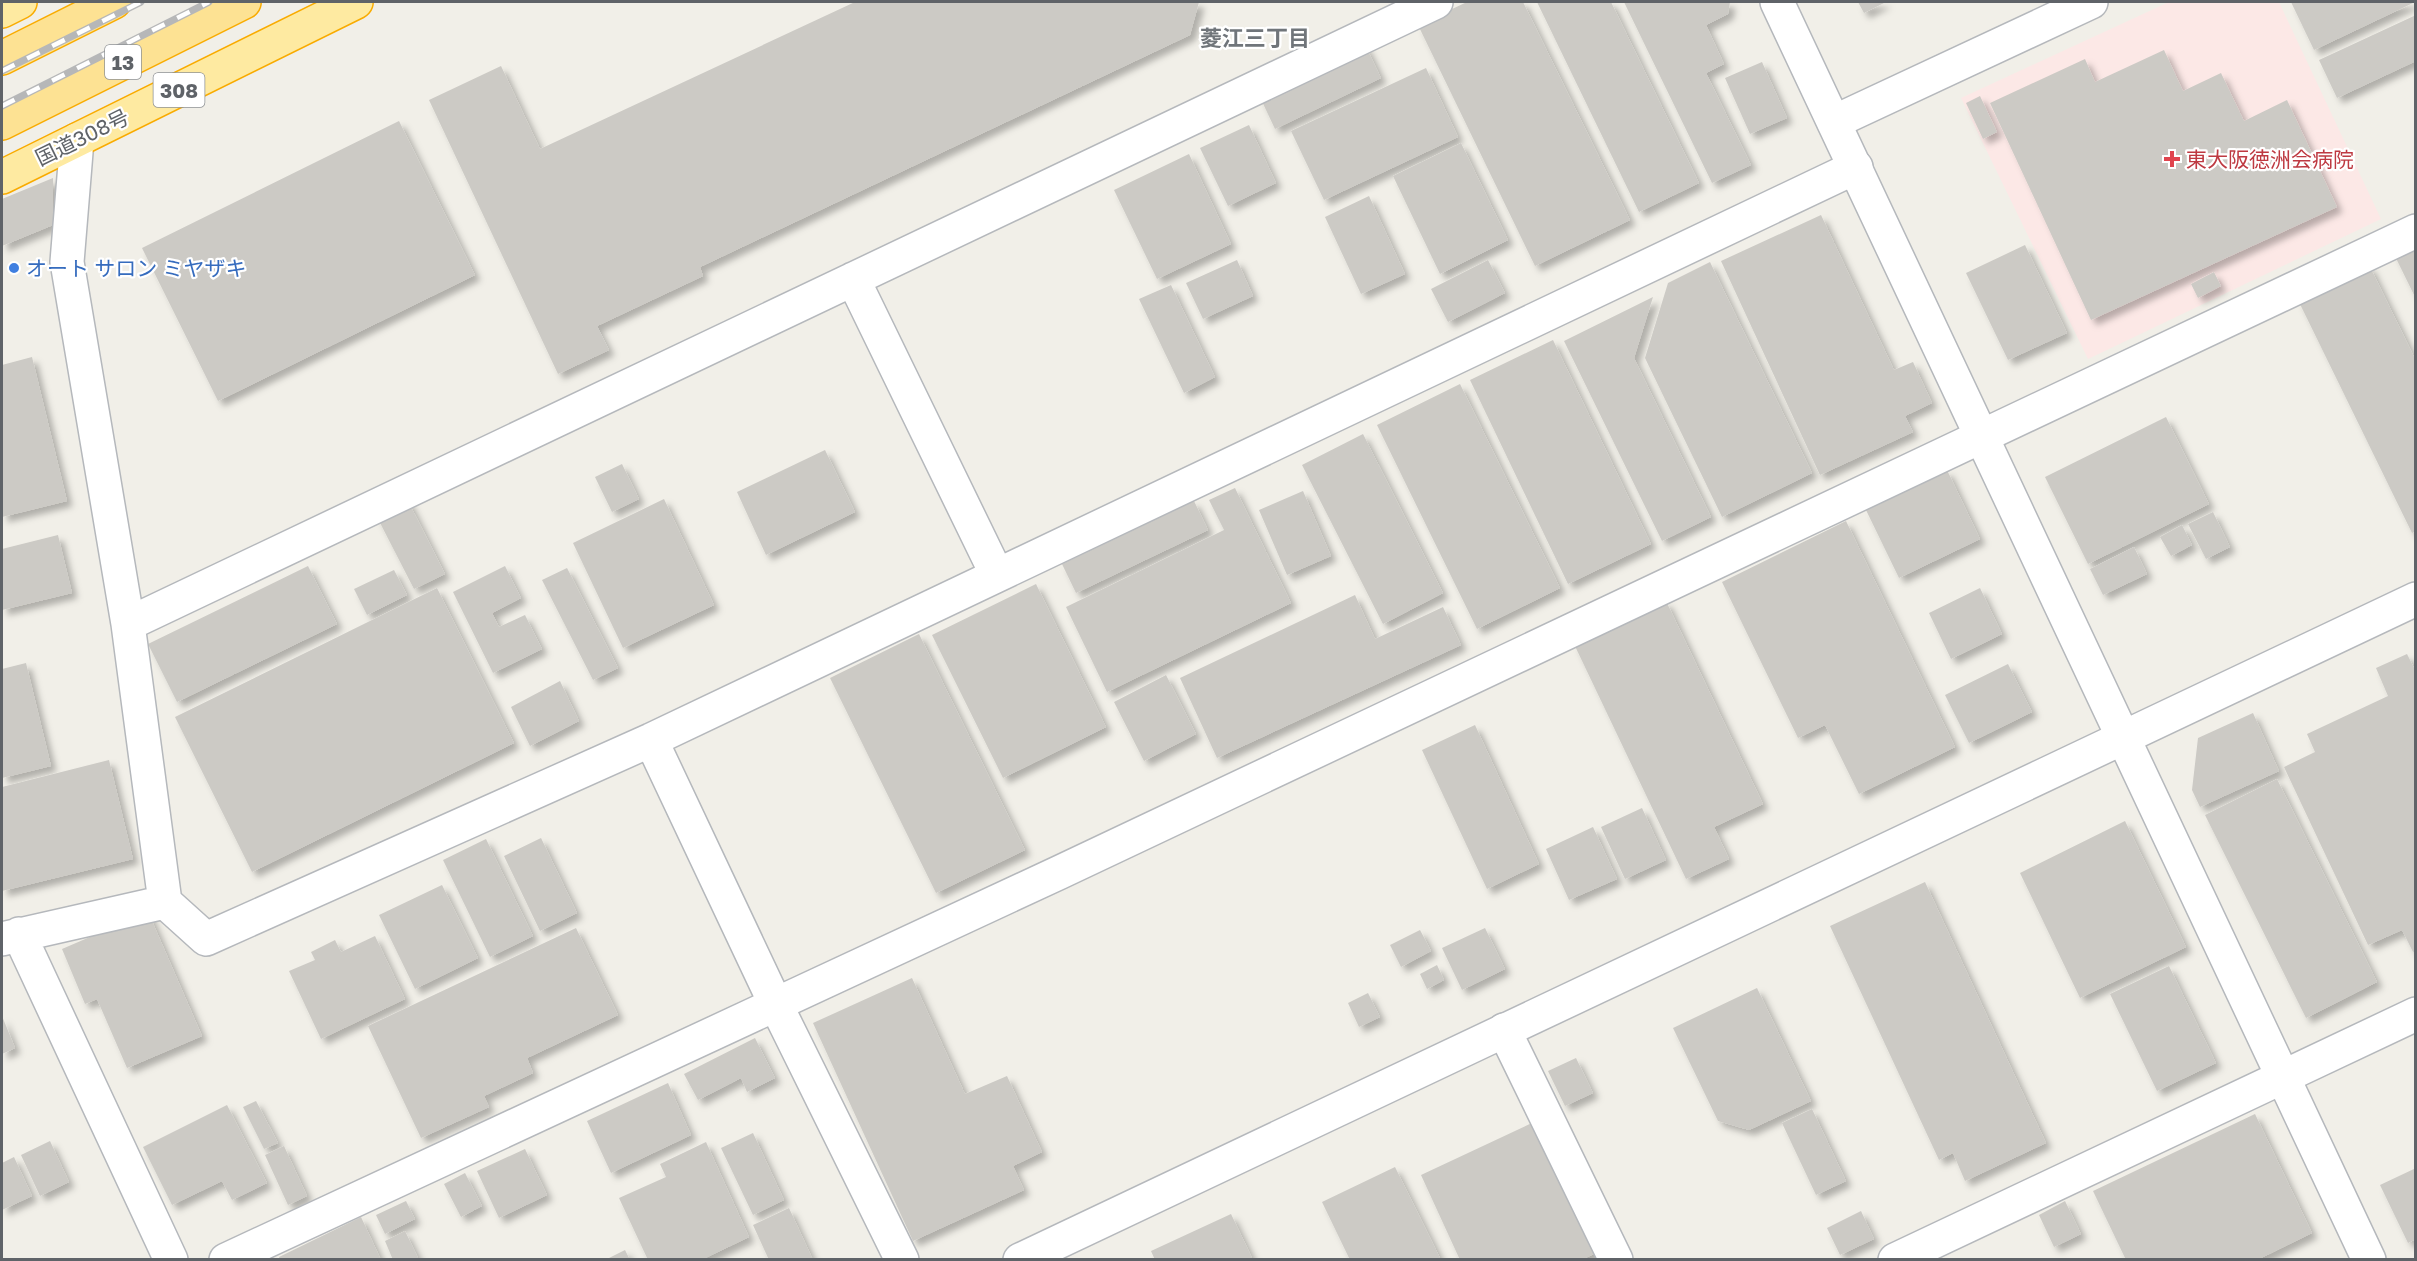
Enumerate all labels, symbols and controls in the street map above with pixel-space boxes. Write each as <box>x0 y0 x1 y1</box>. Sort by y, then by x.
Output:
district label: 菱江三丁目 <box>1200 24 1310 51</box>
road number: 13 <box>105 45 141 79</box>
road number: 308 <box>154 73 204 107</box>
street label: 国道308号 <box>31 103 133 171</box>
place label: 東大阪徳洲会病院 <box>2186 146 2354 172</box>
marker: 東大阪徳洲会病院 <box>2163 150 2181 168</box>
place label: オート サロン ミヤザキ <box>26 255 247 281</box>
marker: オート サロン ミヤザキ <box>7 261 21 275</box>

